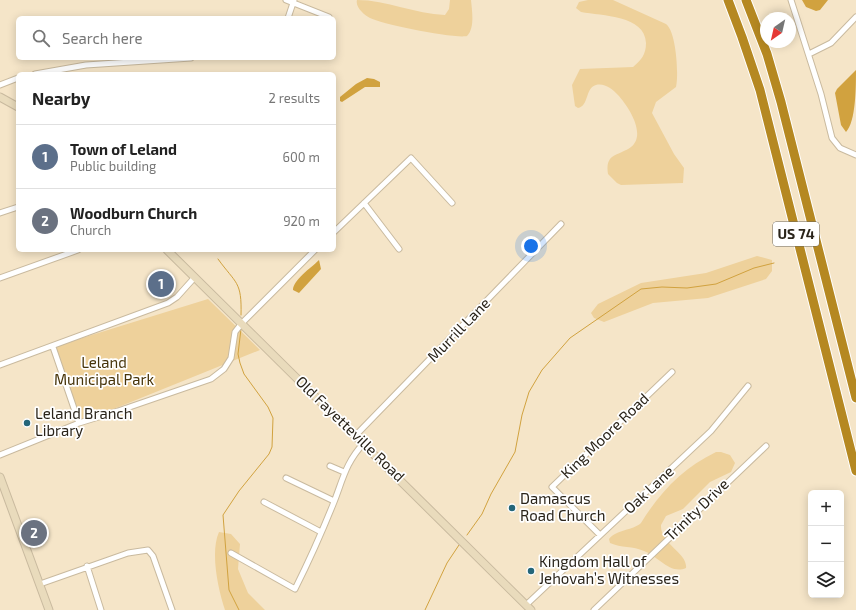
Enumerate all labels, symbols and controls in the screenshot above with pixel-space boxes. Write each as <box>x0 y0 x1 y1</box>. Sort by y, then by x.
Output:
north arrow <box>760 12 796 48</box>
search box <box>16 16 336 60</box>
icon: search <box>30 27 52 49</box>
text: Search here <box>62 29 143 47</box>
text: Nearby <box>32 88 90 108</box>
text: 2 results <box>268 90 320 106</box>
text: Town of Leland <box>70 140 177 158</box>
text: 1 <box>42 149 48 165</box>
text: 600 m <box>283 149 320 165</box>
text: Public building <box>70 158 156 174</box>
text: Woodburn Church <box>70 204 197 222</box>
text: 2 <box>41 213 49 229</box>
text: 920 m <box>283 213 320 229</box>
text: Church <box>70 222 111 238</box>
road number: US 74 <box>773 222 819 246</box>
your location <box>521 236 541 256</box>
pin: 1 <box>148 269 174 299</box>
street label: Murrill Lane <box>423 294 493 365</box>
park label: Leland Municipal Park <box>54 353 154 388</box>
street label: Old Fayetteville Road <box>293 372 409 485</box>
street label: King Moore Road <box>557 389 652 482</box>
place label: Leland Branch Library <box>35 404 132 439</box>
marker: Leland Branch Library <box>22 418 32 428</box>
street label: Oak Lane <box>620 462 677 517</box>
street label: Trinity Drive <box>661 474 732 544</box>
place label: Damascus Road Church <box>520 489 606 524</box>
map controls <box>808 490 844 598</box>
button: + <box>808 490 844 526</box>
marker: Damascus Road Church <box>507 503 517 513</box>
pin: 2 <box>21 518 47 548</box>
button: − <box>808 526 844 562</box>
place label: Kingdom Hall of Jehovah’s Witnesses <box>539 552 679 587</box>
button: layers <box>808 562 844 598</box>
marker: Kingdom Hall of Jehovah’s Witnesses <box>526 566 536 576</box>

